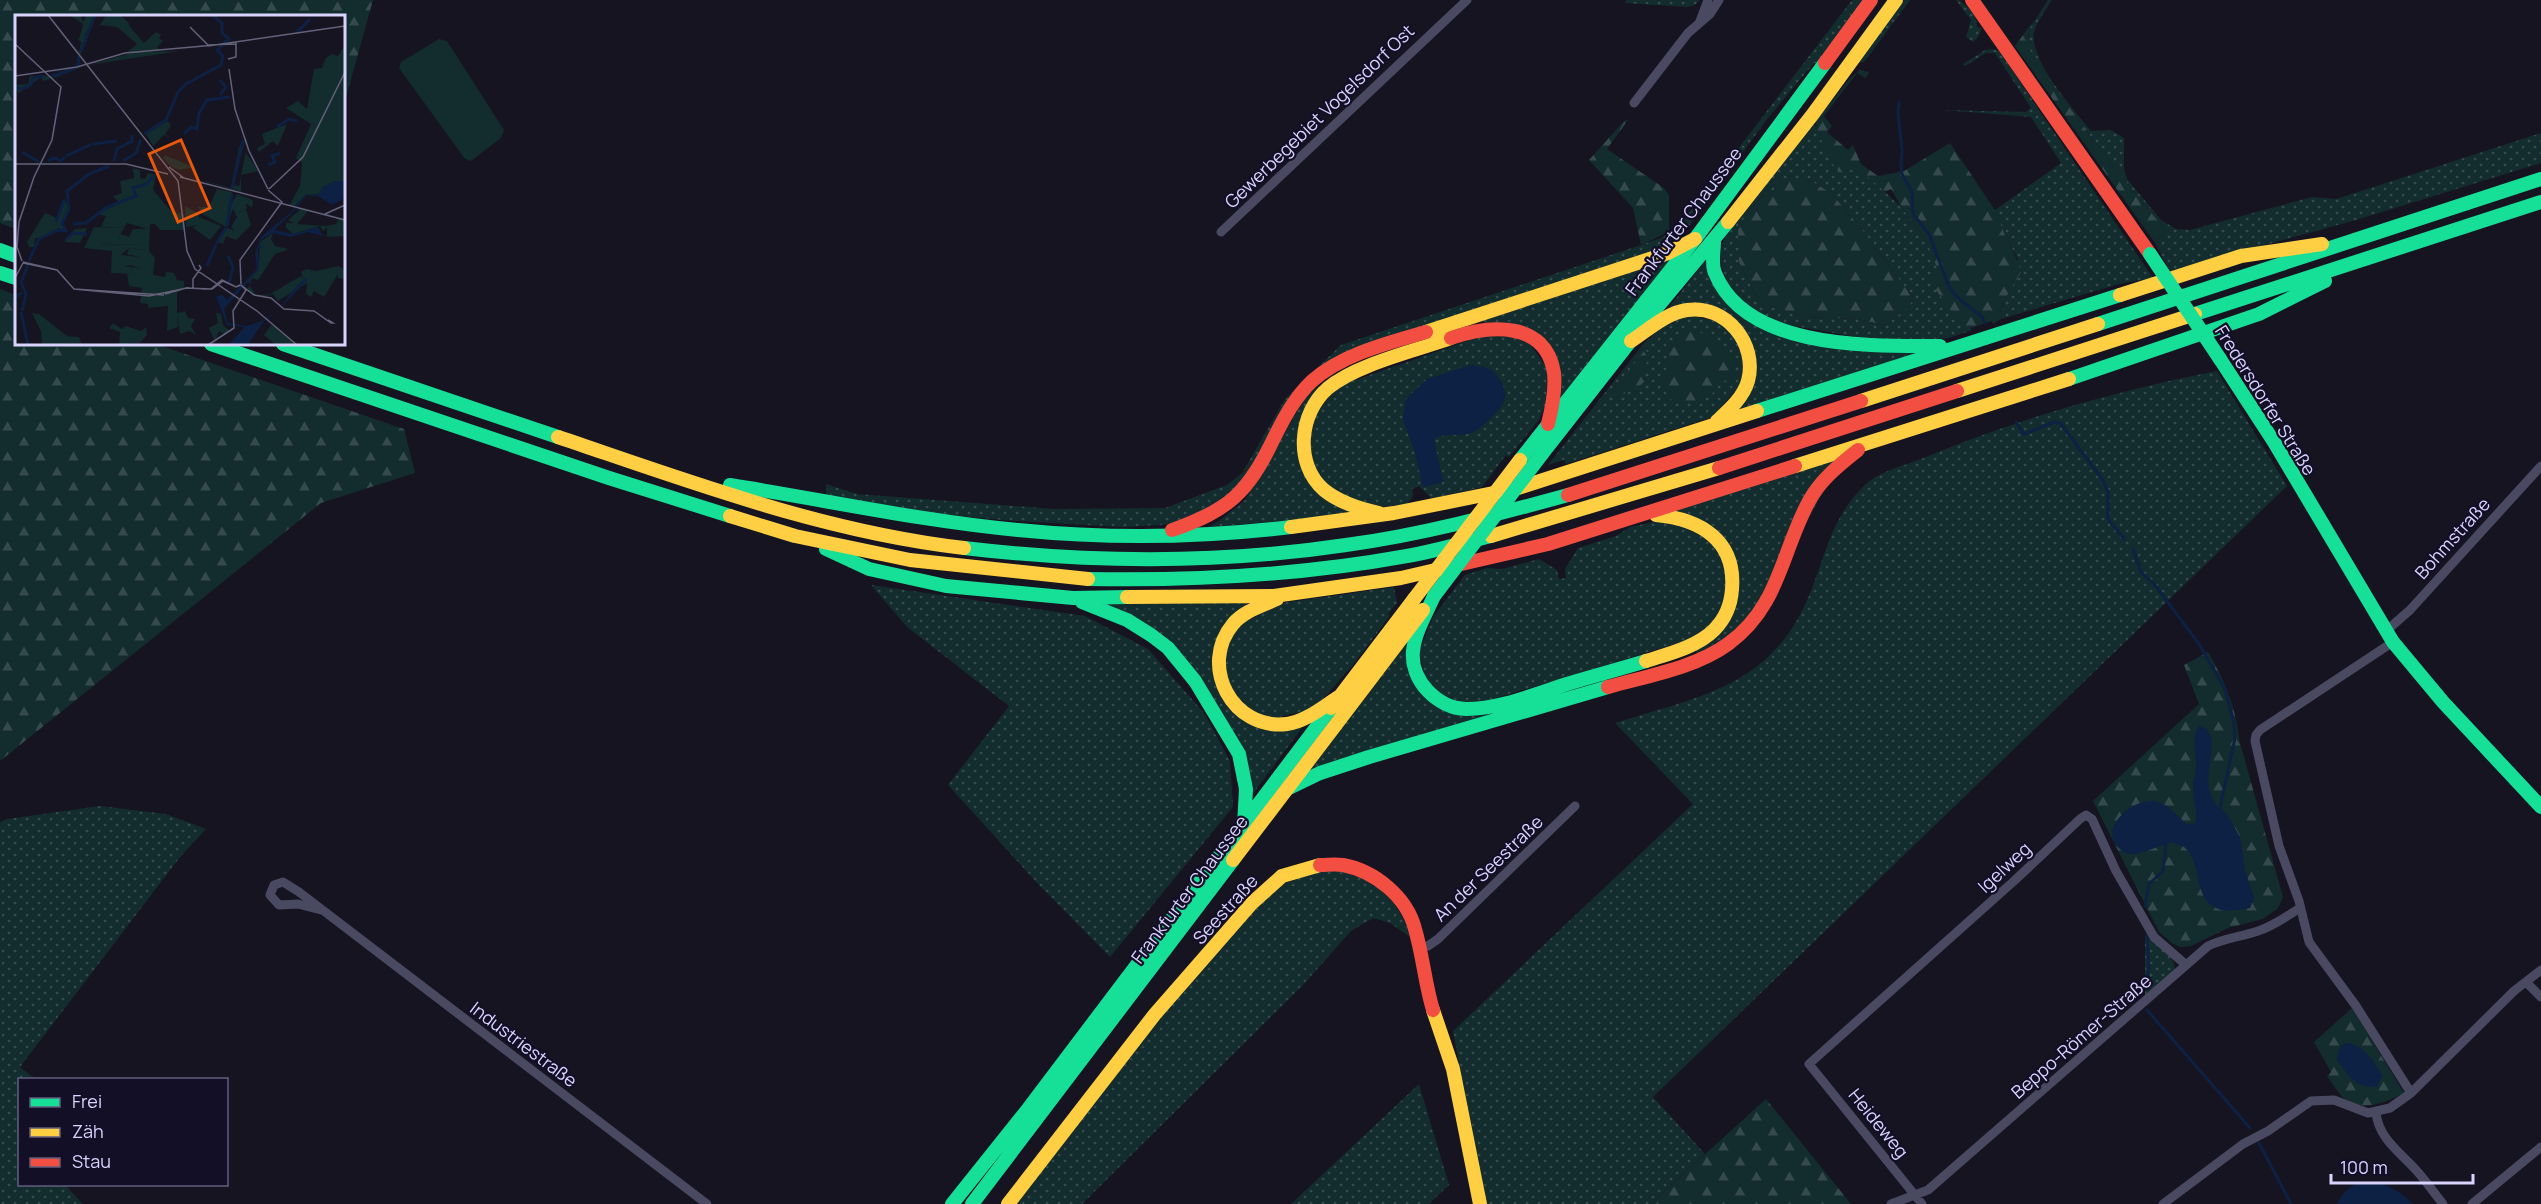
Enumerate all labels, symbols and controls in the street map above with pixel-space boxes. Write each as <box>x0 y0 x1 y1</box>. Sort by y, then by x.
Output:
inset map <box>15 15 345 345</box>
street label: Gewerbegebiet Vogelsdorf Ost <box>1219 19 1419 213</box>
street label: Frankfurter Chaussee <box>1619 142 1747 300</box>
street label: Fredersdorfer Straße <box>2210 320 2322 480</box>
street label: Bohmstraße <box>2409 492 2495 584</box>
street label: Frankfurter Chaussee <box>1125 810 1253 968</box>
street label: An der Seestraße <box>1428 810 1548 926</box>
street label: Igelweg <box>1972 836 2036 898</box>
street label: Seestraße <box>1187 869 1263 949</box>
street label: Beppo-Römer-Straße <box>2006 968 2156 1104</box>
street label: Industriestraße <box>466 996 582 1092</box>
legend <box>18 1078 228 1186</box>
street label: Heideweg <box>1844 1083 1914 1163</box>
text: Frei <box>72 1089 102 1113</box>
text: Zäh <box>72 1119 104 1143</box>
scale bar <box>2331 1147 2474 1185</box>
text: Stau <box>72 1149 111 1173</box>
text: 100 m <box>2340 1155 2388 1179</box>

